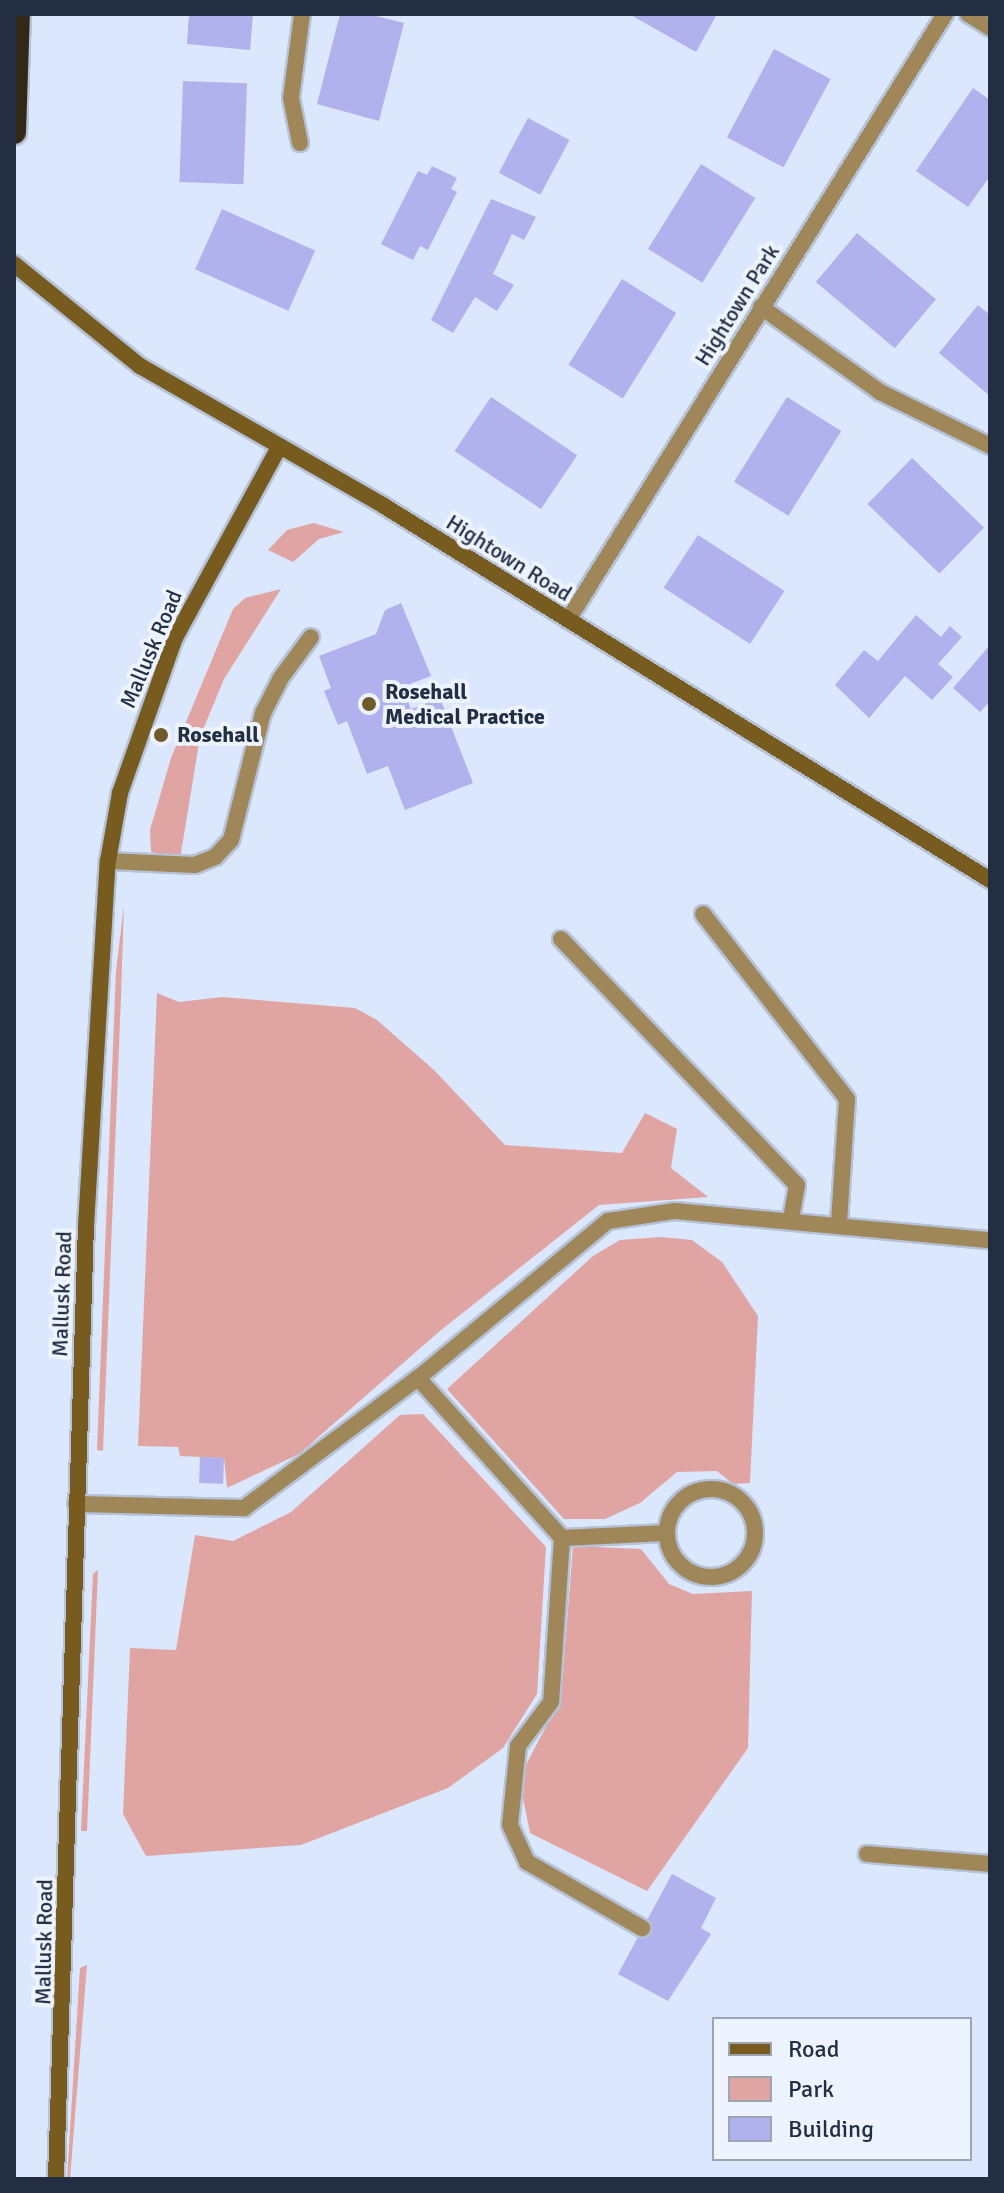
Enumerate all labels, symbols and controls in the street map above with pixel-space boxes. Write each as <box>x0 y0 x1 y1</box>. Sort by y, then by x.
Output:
street label: Hightown Park <box>689 239 785 371</box>
street label: Hightown Road <box>441 509 577 607</box>
street label: Mallusk Road <box>114 586 188 712</box>
place label: Rosehall Medical Practice <box>385 678 545 730</box>
marker: Rosehall Medical Practice <box>360 695 378 713</box>
place label: Rosehall <box>177 722 259 748</box>
marker: Rosehall <box>152 726 170 744</box>
street label: Mallusk Road <box>47 1231 77 1357</box>
street label: Mallusk Road <box>30 1879 58 2005</box>
legend <box>712 2017 972 2161</box>
text: Road <box>788 2034 839 2064</box>
text: Park <box>788 2074 834 2104</box>
text: Building <box>788 2114 874 2144</box>

